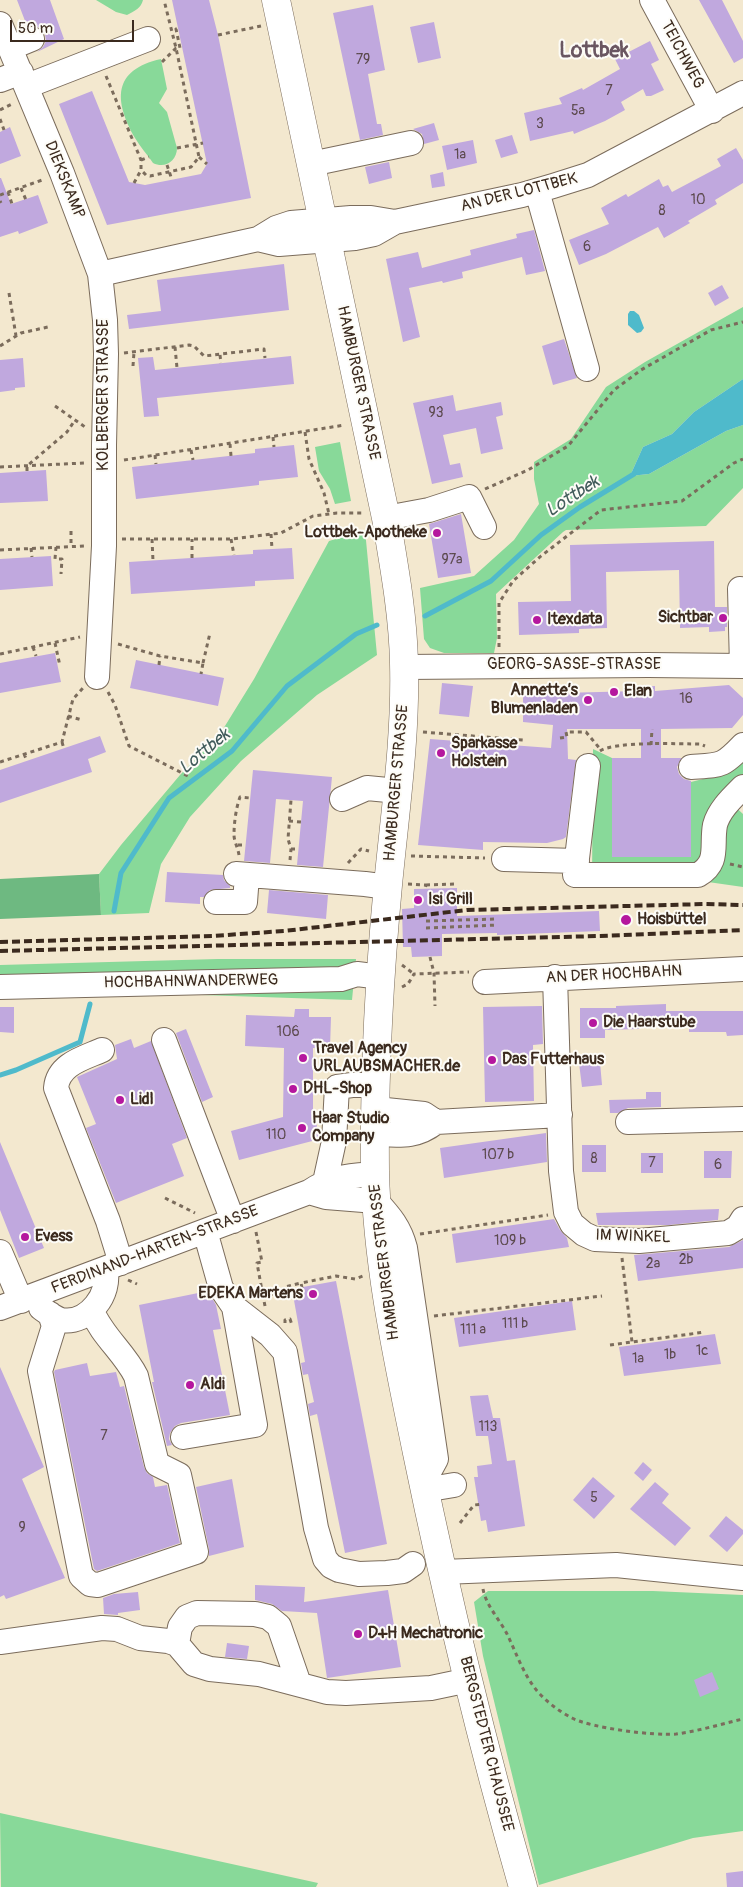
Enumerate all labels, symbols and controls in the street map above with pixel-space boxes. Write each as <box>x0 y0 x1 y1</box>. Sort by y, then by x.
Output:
scale bar <box>12 10 136 42</box>
street label: TEICHWEG <box>656 18 708 92</box>
text: 50 m <box>18 19 53 38</box>
district label: Lottbek <box>559 39 629 65</box>
house number: 79 <box>356 52 370 68</box>
house number: 7 <box>605 83 613 99</box>
house number: 5a <box>571 103 585 119</box>
house number: 3 <box>536 116 544 132</box>
street label: DIEKSKAMP <box>40 138 88 222</box>
house number: 1a <box>454 147 466 163</box>
street label: AN DER LOTTBEK <box>459 169 579 217</box>
house number: 10 <box>690 192 706 208</box>
house number: 8 <box>658 203 666 219</box>
house number: 6 <box>583 239 591 255</box>
street label: HAMBURGER STRASSE <box>332 304 384 462</box>
street label: KOLBERGER STRASSE <box>94 319 114 471</box>
house number: 93 <box>428 405 444 421</box>
water label: Lottbek <box>542 472 604 522</box>
place label: Lottbek-Apotheke <box>304 523 427 543</box>
marker: Lottbek-Apotheke <box>431 527 443 539</box>
house number: 97a <box>441 552 463 568</box>
place label: Sichtbar <box>658 608 713 628</box>
place label: Itexdata <box>547 610 603 630</box>
marker: Sichtbar <box>717 612 729 624</box>
marker: Itexdata <box>531 614 543 626</box>
street label: GEORG-SASSE-STRASSE <box>487 655 661 675</box>
place label: Annette’s Blumenladen <box>491 681 578 719</box>
place label: Elan <box>624 682 652 702</box>
marker: Elan <box>608 686 620 698</box>
house number: 16 <box>679 691 693 707</box>
marker: Annette’s Blumenladen <box>582 694 594 706</box>
street label: HAMBURGER STRASSE <box>381 704 413 862</box>
water label: Lottbek <box>175 725 235 779</box>
place label: Sparkasse Holstein <box>451 734 517 772</box>
marker: Sparkasse Holstein <box>435 747 447 759</box>
place label: Isi Grill <box>428 890 473 910</box>
marker: Isi Grill <box>412 894 424 906</box>
place label: Hoisbüttel <box>637 910 706 930</box>
marker: Hoisbüttel <box>619 913 633 927</box>
street label: AN DER HOCHBAHN <box>545 962 683 988</box>
street label: HOCHBAHNWANDERWEG <box>103 971 279 993</box>
place label: Die Haarstube <box>603 1013 695 1033</box>
marker: Die Haarstube <box>587 1017 599 1029</box>
house number: 106 <box>276 1024 300 1040</box>
place label: Travel Agency URLAUBSMACHER.de <box>313 1039 460 1077</box>
place label: Das Futterhaus <box>502 1050 604 1070</box>
marker: Travel Agency URLAUBSMACHER.de <box>297 1052 309 1064</box>
marker: Das Futterhaus <box>486 1054 498 1066</box>
place label: DHL-Shop <box>303 1079 372 1099</box>
marker: DHL-Shop <box>287 1083 299 1095</box>
place label: Lidl <box>130 1090 154 1110</box>
marker: Lidl <box>114 1094 126 1106</box>
place label: Haar Studio Company <box>312 1109 389 1147</box>
marker: Haar Studio Company <box>296 1122 308 1134</box>
house number: 110 <box>266 1127 286 1143</box>
house number: 107 b <box>482 1147 514 1163</box>
house number: 8 <box>590 1151 598 1167</box>
house number: 7 <box>648 1155 656 1171</box>
house number: 6 <box>714 1157 722 1173</box>
street label: HAMBURGER STRASSE <box>366 1183 404 1341</box>
street label: FERDINAND-HARTEN-STRASSE <box>49 1202 261 1298</box>
street label: IM WINKEL <box>595 1226 671 1248</box>
place label: Evess <box>35 1227 73 1247</box>
marker: Evess <box>19 1231 31 1243</box>
house number: 109 b <box>494 1233 526 1249</box>
house number: 2b <box>679 1252 693 1268</box>
house number: 2a <box>646 1256 660 1272</box>
place label: EDEKA Martens <box>198 1284 303 1304</box>
marker: EDEKA Martens <box>307 1288 319 1300</box>
house number: 111 b <box>502 1316 528 1332</box>
house number: 111 a <box>460 1322 486 1338</box>
house number: 1c <box>696 1343 708 1359</box>
house number: 1b <box>664 1347 676 1363</box>
house number: 1a <box>632 1351 644 1367</box>
place label: Aldi <box>200 1375 225 1395</box>
marker: Aldi <box>184 1379 196 1391</box>
house number: 113 <box>479 1419 497 1435</box>
house number: 7 <box>100 1428 108 1444</box>
house number: 5 <box>590 1490 598 1506</box>
house number: 9 <box>18 1520 26 1536</box>
place label: D+H Mechatronic <box>368 1624 483 1644</box>
marker: D+H Mechatronic <box>352 1628 364 1640</box>
street label: BERGSTEDTER CHAUSSEE <box>455 1654 517 1834</box>

